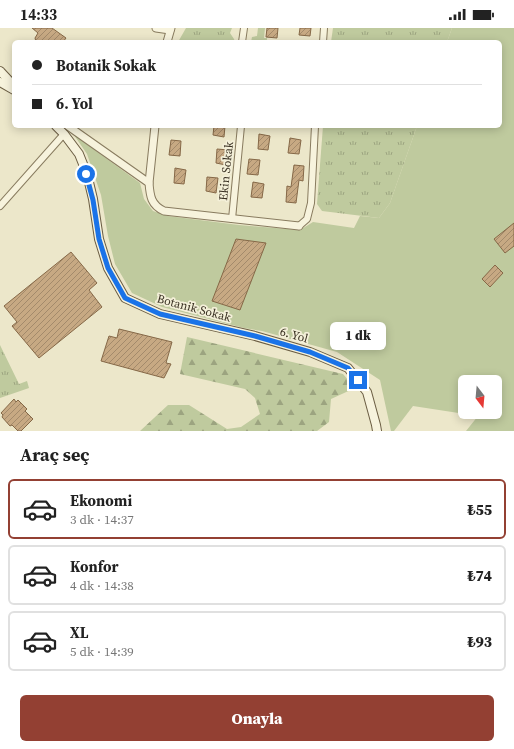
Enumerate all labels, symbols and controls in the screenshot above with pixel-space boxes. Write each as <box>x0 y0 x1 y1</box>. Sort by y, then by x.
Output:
text: 14:33 <box>20 4 57 25</box>
text: Botanik Sokak <box>56 55 156 76</box>
text: 6. Yol <box>56 93 93 114</box>
street label: Ekin Sokak <box>215 140 237 201</box>
route start <box>77 165 95 183</box>
street label: Botanik Sokak <box>155 290 233 326</box>
callout: 1 dk <box>330 322 386 350</box>
street label: 6. Yol <box>278 323 310 347</box>
text: 1 dk <box>345 327 371 344</box>
route end <box>349 371 367 389</box>
north arrow <box>458 375 502 419</box>
map controls <box>458 375 502 419</box>
text: Araç seç <box>20 442 90 467</box>
text: Ekonomi <box>70 490 132 511</box>
icon: car <box>22 491 58 527</box>
text: ₺55 <box>467 499 492 520</box>
text: 3 dk · 14:37 <box>70 511 134 528</box>
text: Konfor <box>70 556 118 577</box>
icon: car <box>22 557 58 593</box>
text: ₺74 <box>467 565 492 586</box>
text: 4 dk · 14:38 <box>70 577 134 594</box>
text: XL <box>70 622 89 643</box>
icon: car <box>22 623 58 659</box>
text: ₺93 <box>467 631 492 652</box>
text: 5 dk · 14:39 <box>70 643 134 660</box>
button: Onayla <box>20 695 494 741</box>

